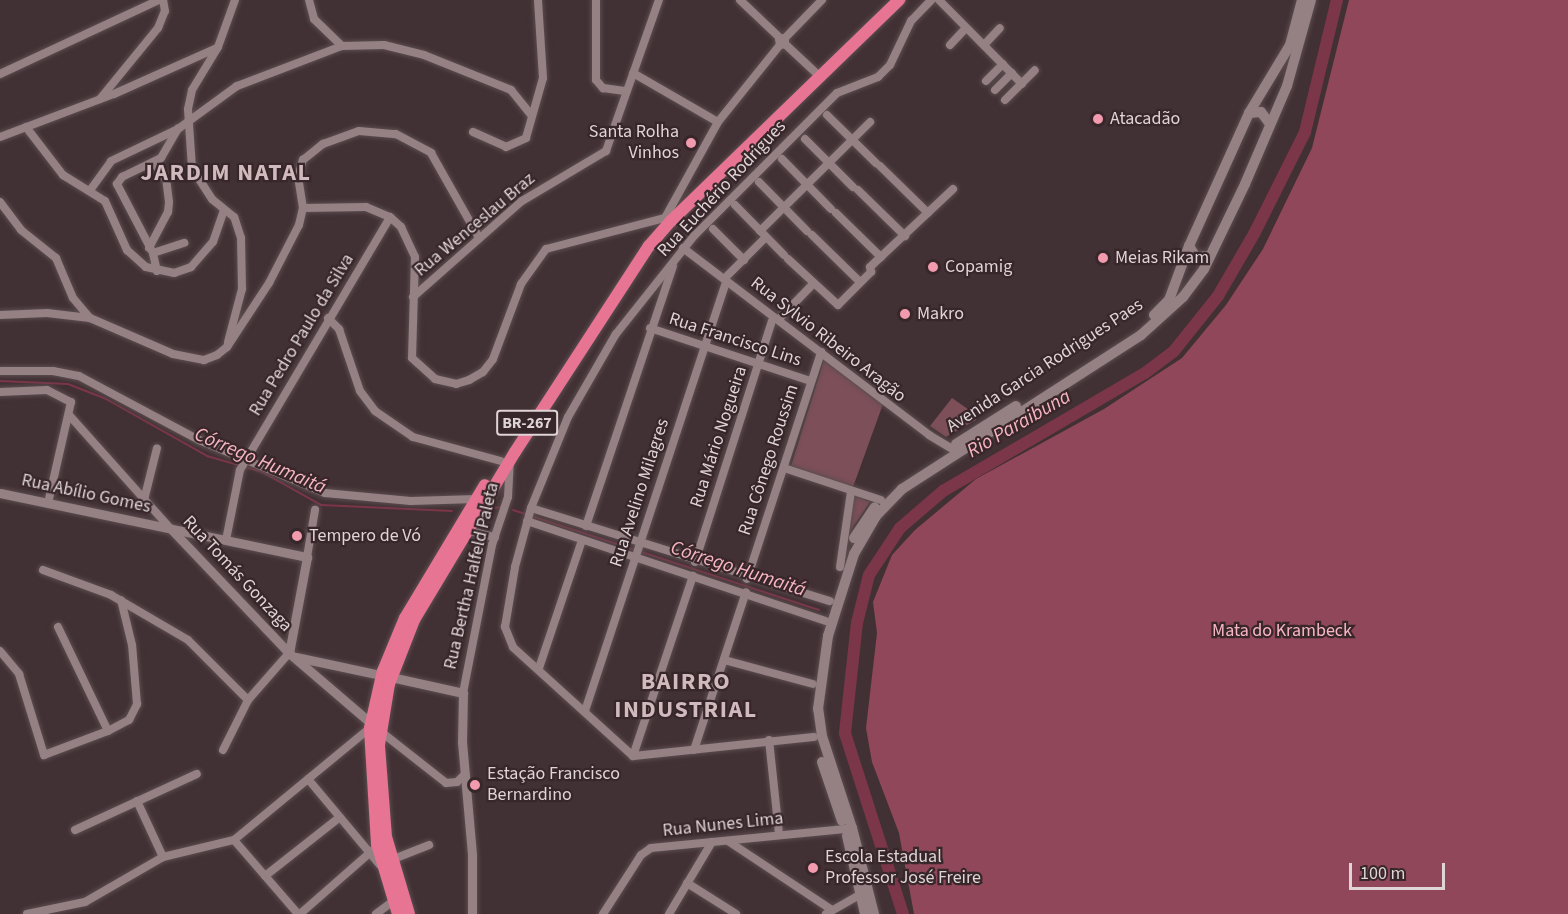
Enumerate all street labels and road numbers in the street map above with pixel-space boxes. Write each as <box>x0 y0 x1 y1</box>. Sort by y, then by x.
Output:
street label: Rua Euchério Rodrigues <box>653 116 791 262</box>
street label: Rua Wenceslau Braz <box>411 168 539 282</box>
street label: Rua Pedro Paulo da Silva <box>245 250 359 420</box>
street label: Rua Sylvio Ribeiro Aragão <box>746 273 910 407</box>
street label: Avenida Garcia Rodrigues Paes <box>943 294 1147 438</box>
street label: Rua Francisco Lins <box>666 308 804 372</box>
street label: Rua Mário Nogueira <box>686 364 752 510</box>
street label: Rua Cônego Roussim <box>734 382 804 538</box>
road number: BR-267 <box>496 410 558 436</box>
street label: Rua Avelino Milagres <box>606 416 674 570</box>
street label: Rua Abílio Gomes <box>19 470 153 518</box>
street label: Rua Bertha Halfeld Paleta <box>440 480 504 672</box>
street label: Rua Tomás Gonzaga <box>178 511 296 637</box>
street label: Rua Nunes Lima <box>662 808 784 842</box>

